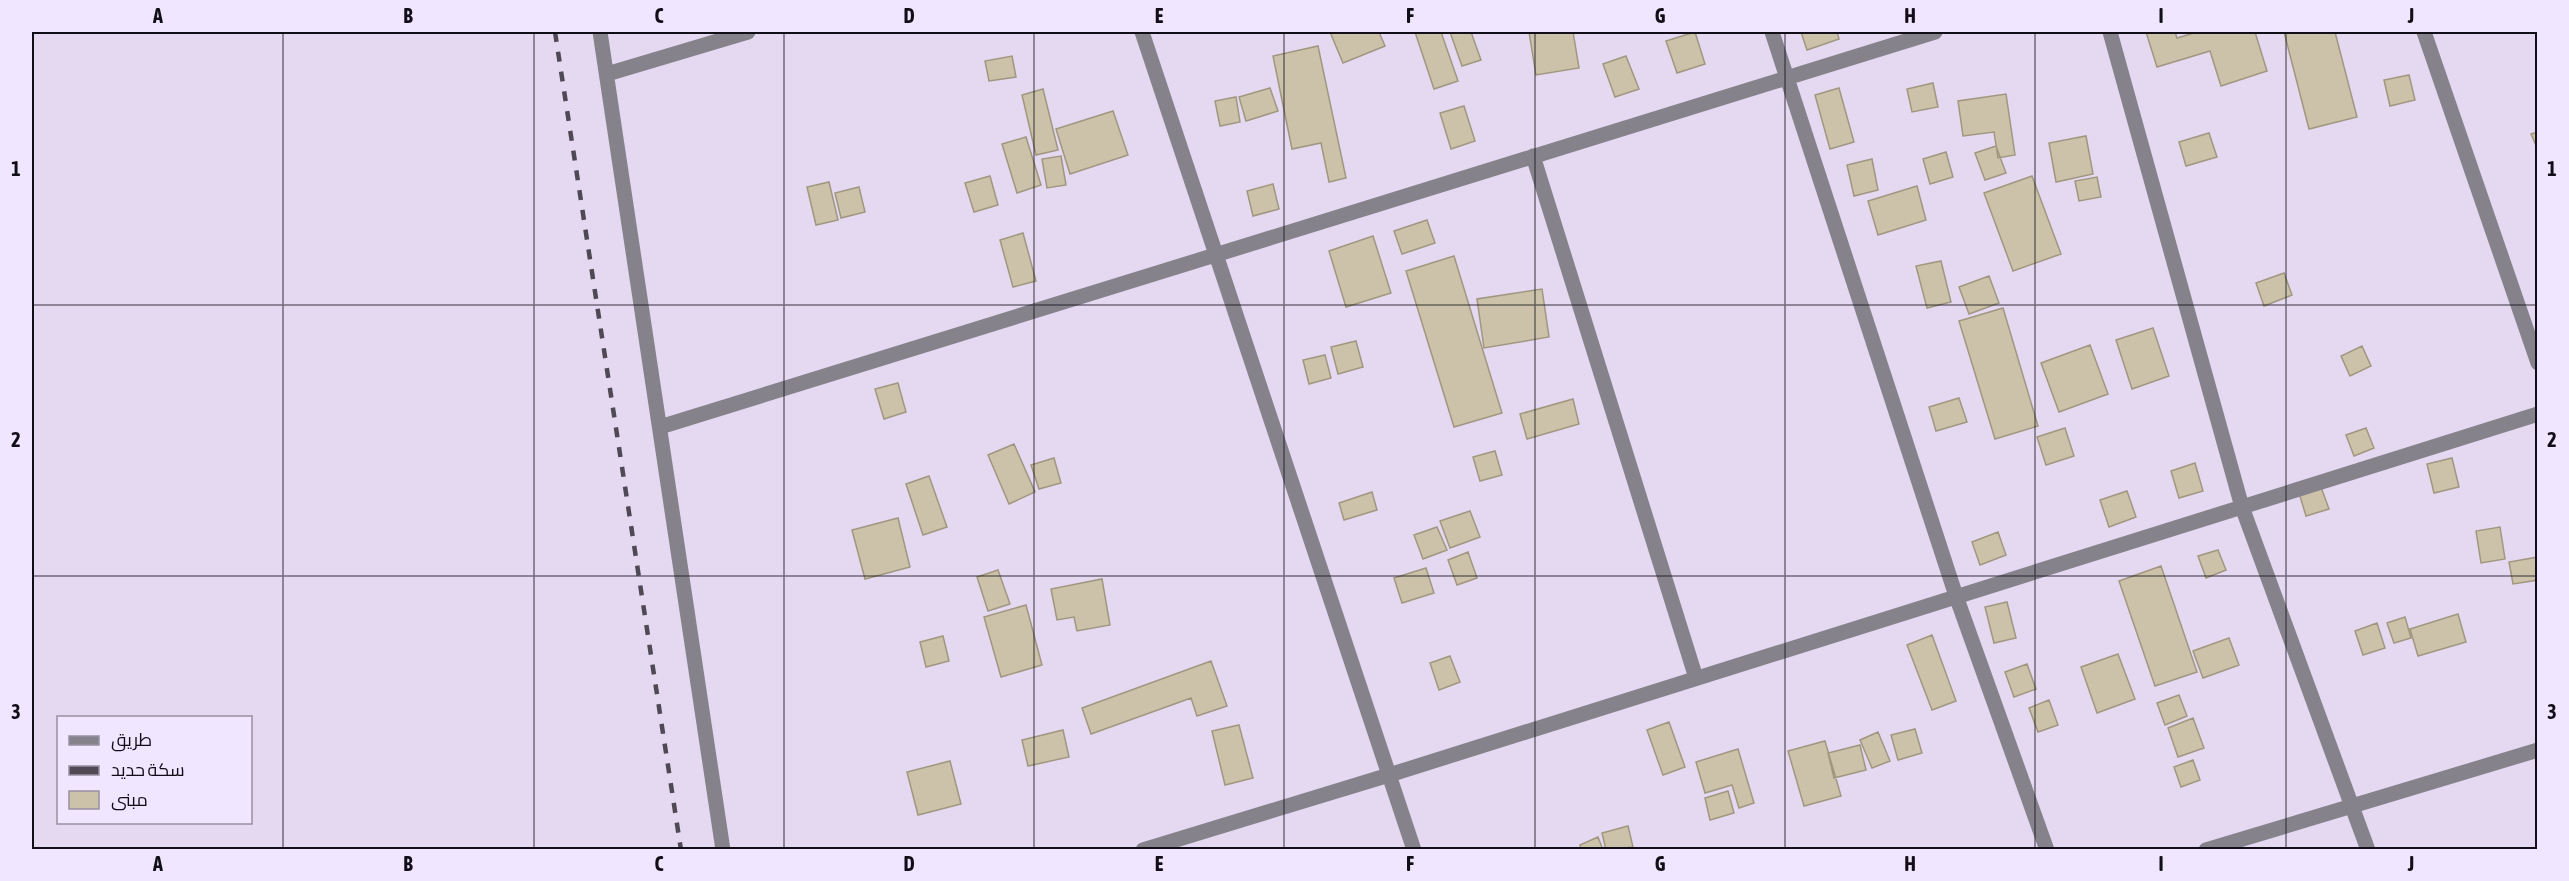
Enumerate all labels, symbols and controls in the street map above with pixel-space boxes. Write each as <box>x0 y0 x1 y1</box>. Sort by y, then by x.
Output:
text: A <box>152 4 163 27</box>
text: B <box>403 4 413 27</box>
text: C <box>655 4 664 27</box>
text: D <box>903 4 915 27</box>
text: E <box>1155 4 1164 27</box>
text: F <box>1406 4 1414 27</box>
text: G <box>1655 4 1666 27</box>
text: H <box>1904 4 1916 27</box>
text: I <box>2158 4 2164 27</box>
text: J <box>2407 4 2414 27</box>
text: 1 <box>11 157 21 180</box>
text: 1 <box>2547 157 2557 180</box>
text: 2 <box>11 428 21 451</box>
text: 2 <box>2547 428 2557 451</box>
text: 3 <box>11 700 21 723</box>
text: 3 <box>2547 700 2557 723</box>
legend <box>57 716 252 824</box>
text: طريق <box>111 729 152 752</box>
text: سكة حديد <box>111 759 185 780</box>
text: مبنى <box>111 789 148 811</box>
text: A <box>152 852 163 875</box>
text: B <box>403 852 413 875</box>
text: C <box>655 852 664 875</box>
text: D <box>903 852 915 875</box>
text: E <box>1155 852 1164 875</box>
text: F <box>1406 852 1414 875</box>
text: G <box>1655 852 1666 875</box>
text: H <box>1904 852 1916 875</box>
text: I <box>2158 852 2164 875</box>
text: J <box>2407 852 2414 875</box>

